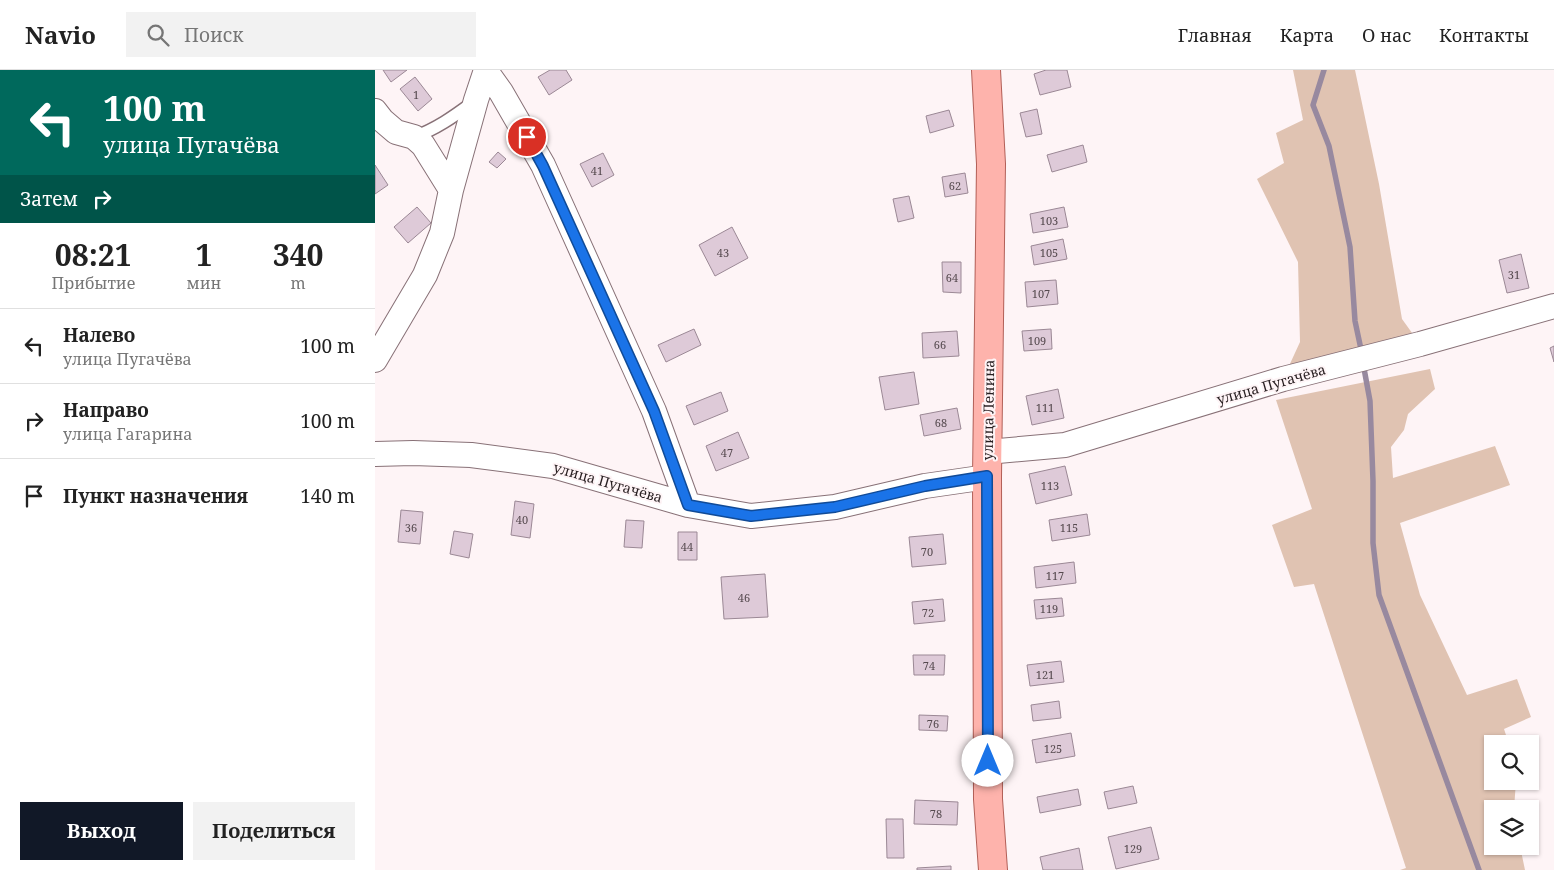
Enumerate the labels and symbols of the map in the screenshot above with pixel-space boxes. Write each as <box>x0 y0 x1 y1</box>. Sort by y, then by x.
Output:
house number: 1 <box>413 87 419 102</box>
pin <box>506 116 548 158</box>
house number: 41 <box>591 163 603 178</box>
house number: 62 <box>949 178 961 193</box>
house number: 103 <box>1040 213 1058 228</box>
house number: 43 <box>717 245 729 260</box>
house number: 105 <box>1040 245 1058 260</box>
house number: 31 <box>1508 267 1520 282</box>
house number: 64 <box>946 270 958 285</box>
house number: 107 <box>1032 286 1050 301</box>
house number: 109 <box>1028 333 1046 348</box>
house number: 66 <box>934 337 946 352</box>
street label: улица Ленина <box>978 359 998 461</box>
street label: улица Пугачёва <box>1214 359 1328 409</box>
house number: 111 <box>1036 400 1054 415</box>
house number: 68 <box>935 415 947 430</box>
house number: 47 <box>721 445 733 460</box>
street label: улица Пугачёва <box>551 457 665 507</box>
house number: 113 <box>1041 478 1059 493</box>
house number: 40 <box>516 512 528 527</box>
house number: 36 <box>405 520 417 535</box>
house number: 115 <box>1060 520 1078 535</box>
house number: 44 <box>681 539 693 554</box>
house number: 70 <box>921 544 933 559</box>
house number: 117 <box>1046 568 1064 583</box>
house number: 46 <box>738 590 750 605</box>
house number: 119 <box>1040 601 1058 616</box>
house number: 72 <box>922 605 934 620</box>
house number: 74 <box>923 658 935 673</box>
house number: 121 <box>1036 667 1054 682</box>
house number: 76 <box>927 716 939 731</box>
position arrow <box>961 734 1013 786</box>
house number: 125 <box>1044 741 1062 756</box>
house number: 78 <box>930 806 942 821</box>
house number: 129 <box>1124 841 1142 856</box>

